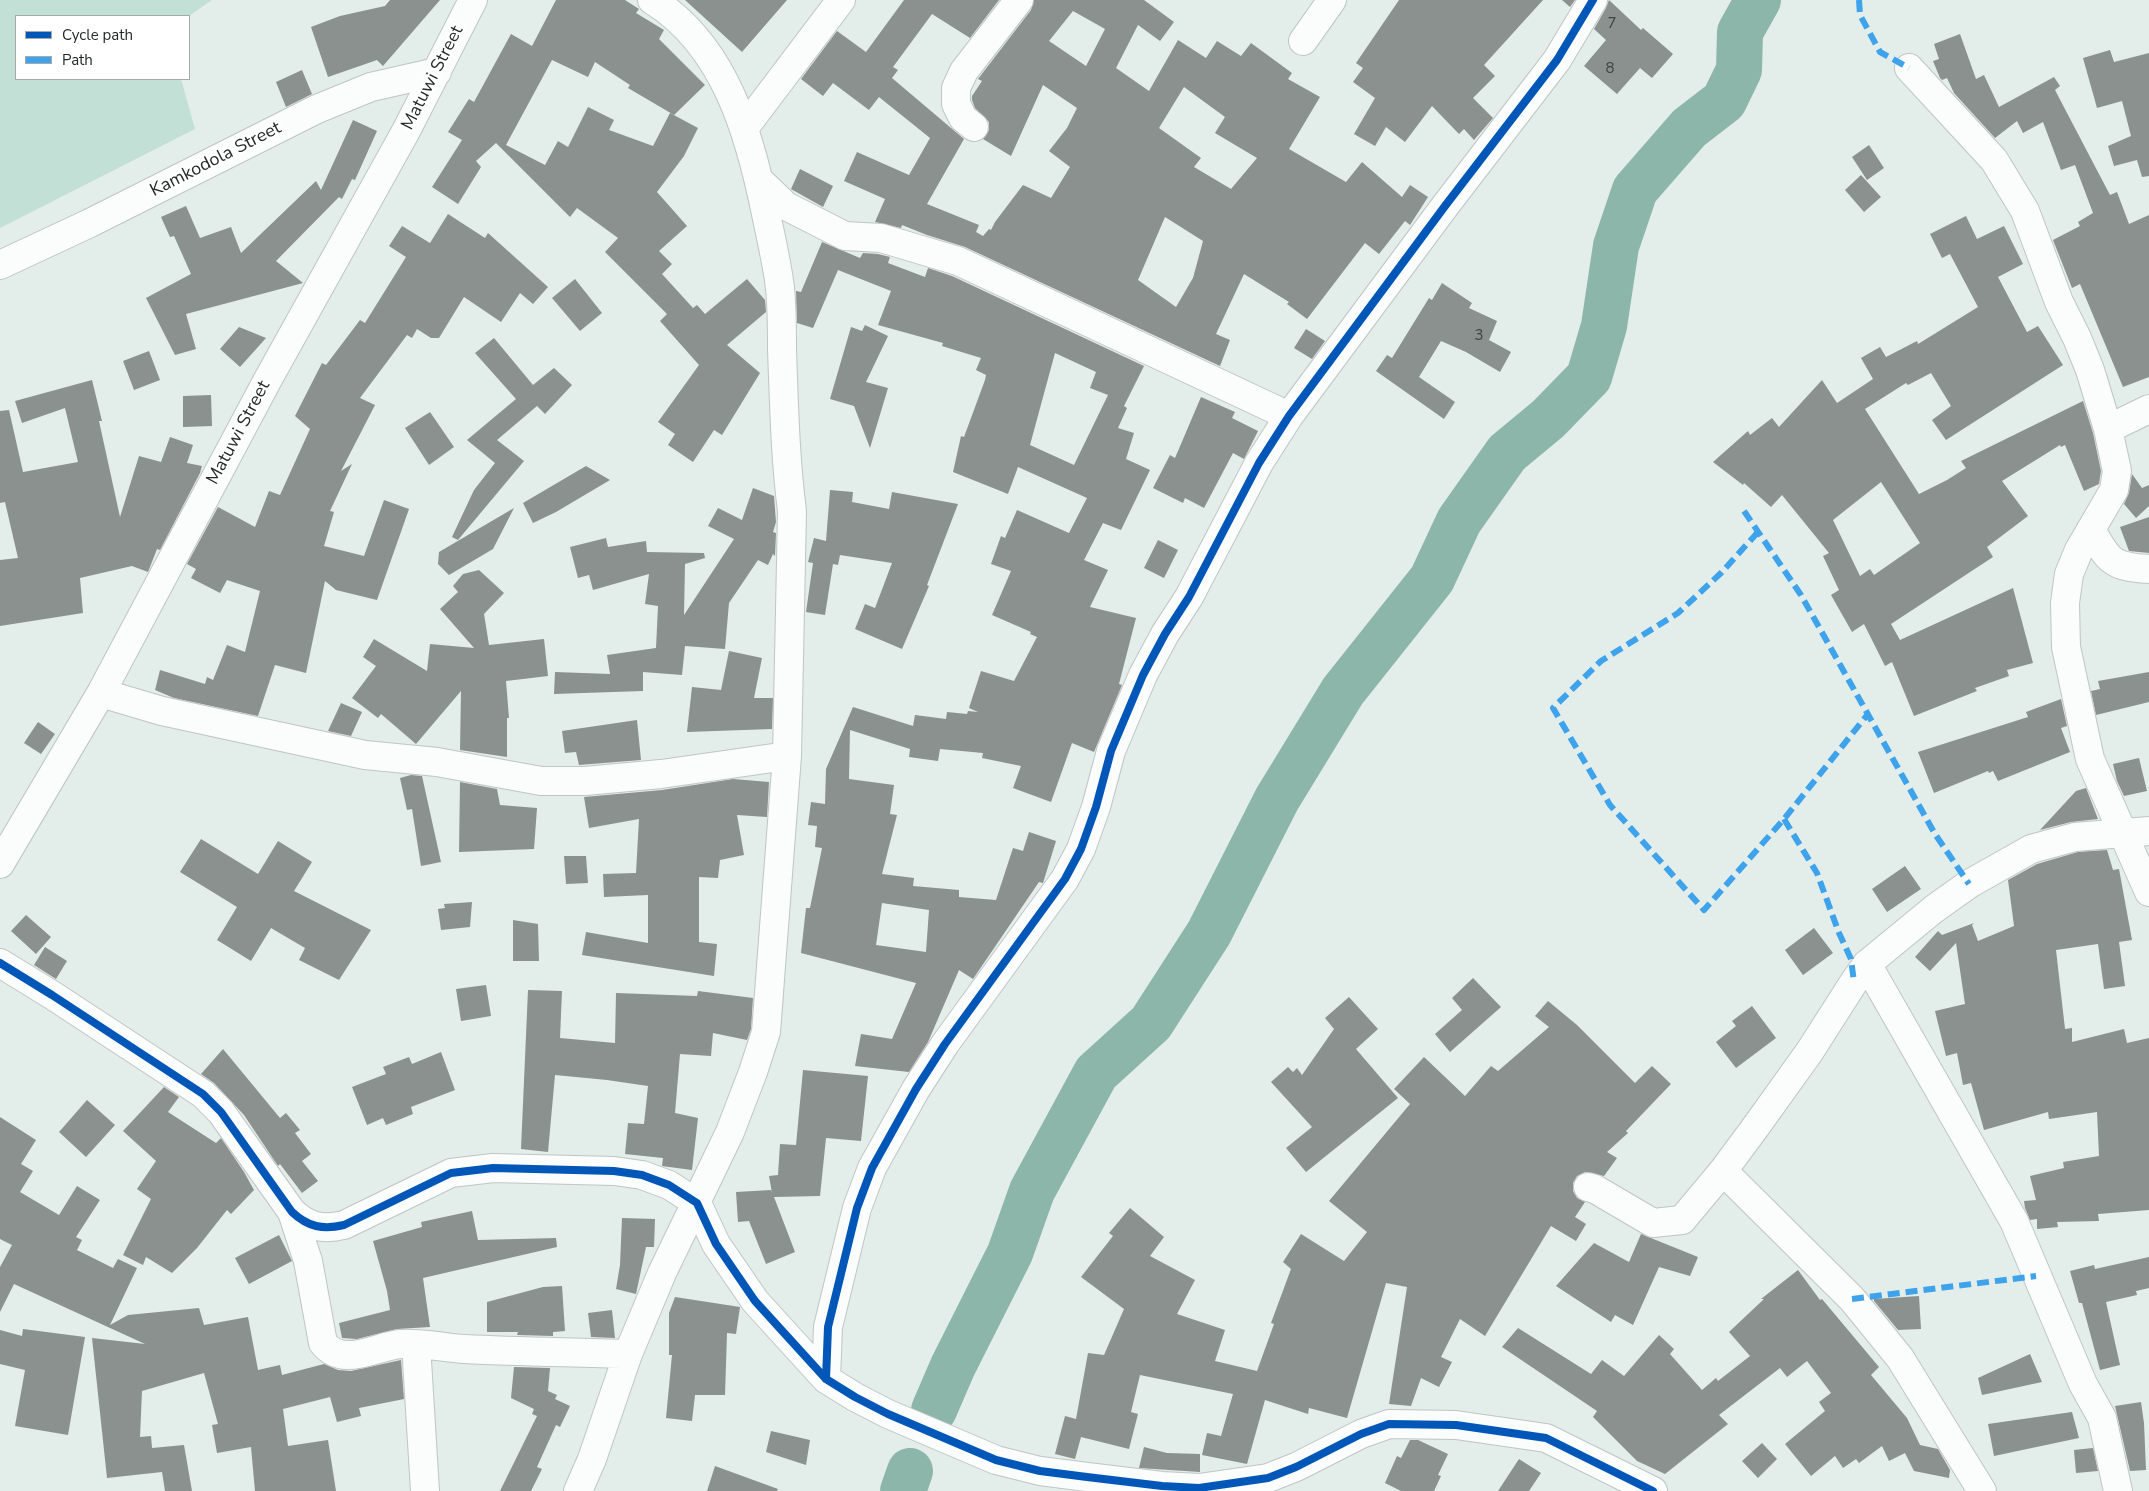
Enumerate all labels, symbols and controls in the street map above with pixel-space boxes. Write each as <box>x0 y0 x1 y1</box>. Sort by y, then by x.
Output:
legend <box>15 15 190 80</box>
house number: 7 <box>1608 15 1616 33</box>
street label: Matuwi Street <box>397 22 469 134</box>
text: Cycle path <box>62 25 133 45</box>
text: Path <box>62 50 93 70</box>
house number: 8 <box>1606 60 1614 78</box>
street label: Kamkodola Street <box>147 118 285 202</box>
house number: 3 <box>1475 327 1483 345</box>
street label: Matuwi Street <box>203 377 275 489</box>

